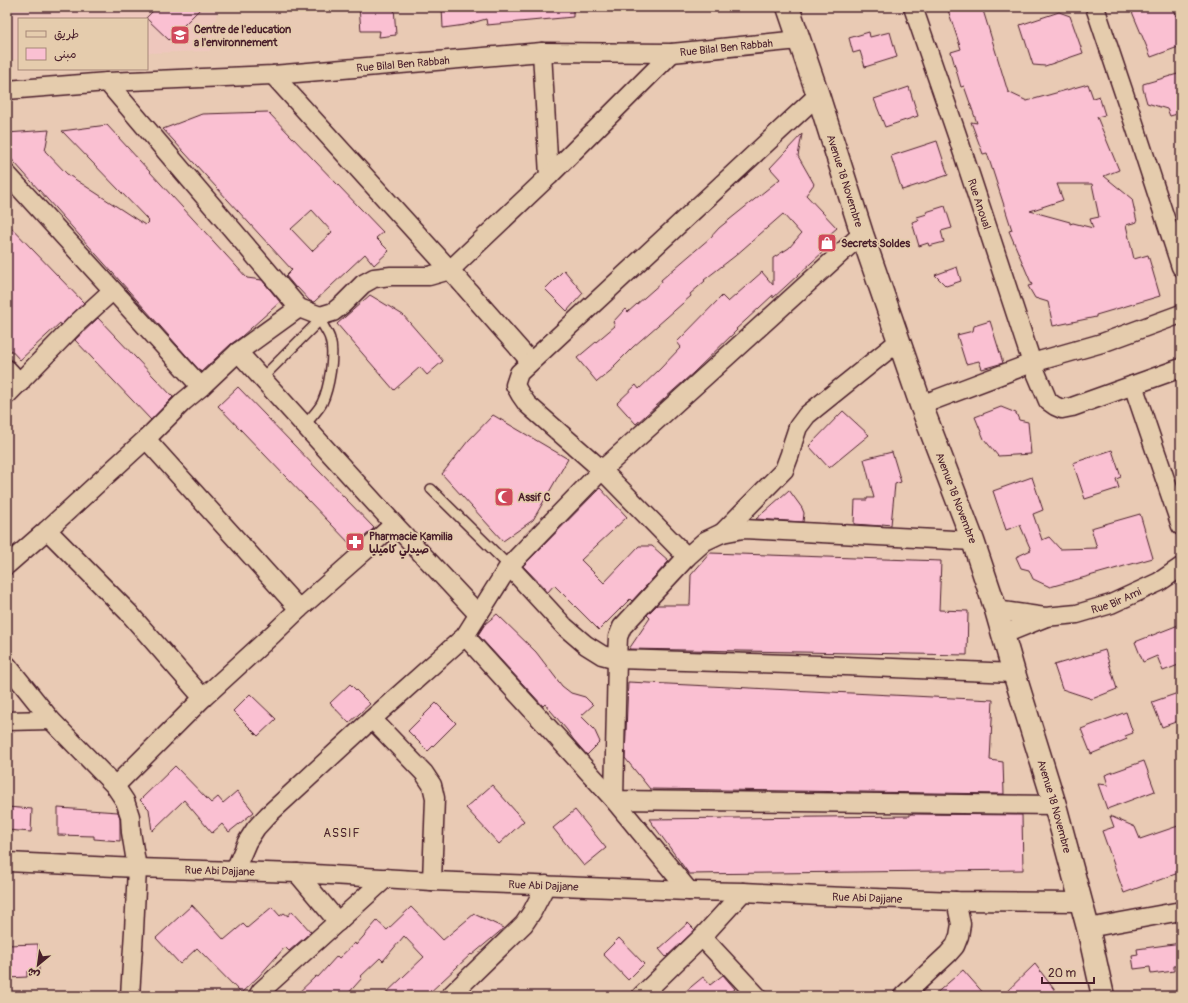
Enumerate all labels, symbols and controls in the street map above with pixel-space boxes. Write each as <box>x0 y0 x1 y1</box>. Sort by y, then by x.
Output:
legend <box>18 18 148 70</box>
place label: Centre de l'education a l'environnement <box>194 23 291 49</box>
school or university icon: Centre de l'education a l'environnement <box>169 24 191 46</box>
text: طريق <box>54 27 79 42</box>
street label: Rue Bilal Ben Rabbah <box>679 37 773 59</box>
text: مبنى <box>54 47 77 62</box>
street label: Rue Bilal Ben Rabbah <box>356 54 450 75</box>
street label: Avenue 18 Novembre <box>824 133 866 229</box>
street label: Rue Anoual <box>965 177 994 231</box>
shop icon: Secrets Soldes <box>816 232 838 254</box>
place label: Secrets Soldes <box>841 237 910 250</box>
street label: Avenue 18 Novembre <box>933 451 980 546</box>
mosque icon: Assif C <box>493 486 515 508</box>
place label: Assif C <box>518 491 551 504</box>
place label: Pharmacie Kamilia صيدلي كاميليا <box>369 530 453 559</box>
pharmacy icon: Pharmacie Kamilia صيدلي كاميليا <box>344 531 366 553</box>
street label: Rue Bir Ami <box>1090 585 1143 617</box>
street label: Avenue 18 Novembre <box>1034 758 1074 855</box>
district label: ASSIF <box>323 826 361 841</box>
street label: Rue Abi Dajjane <box>185 863 256 879</box>
street label: Rue Abi Dajjane <box>508 878 579 894</box>
street label: Rue Abi Dajjane <box>832 890 903 906</box>
north arrow <box>18 945 58 985</box>
scale bar <box>1042 959 1094 985</box>
text: ش <box>25 965 42 982</box>
text: 20 m <box>1048 966 1077 981</box>

